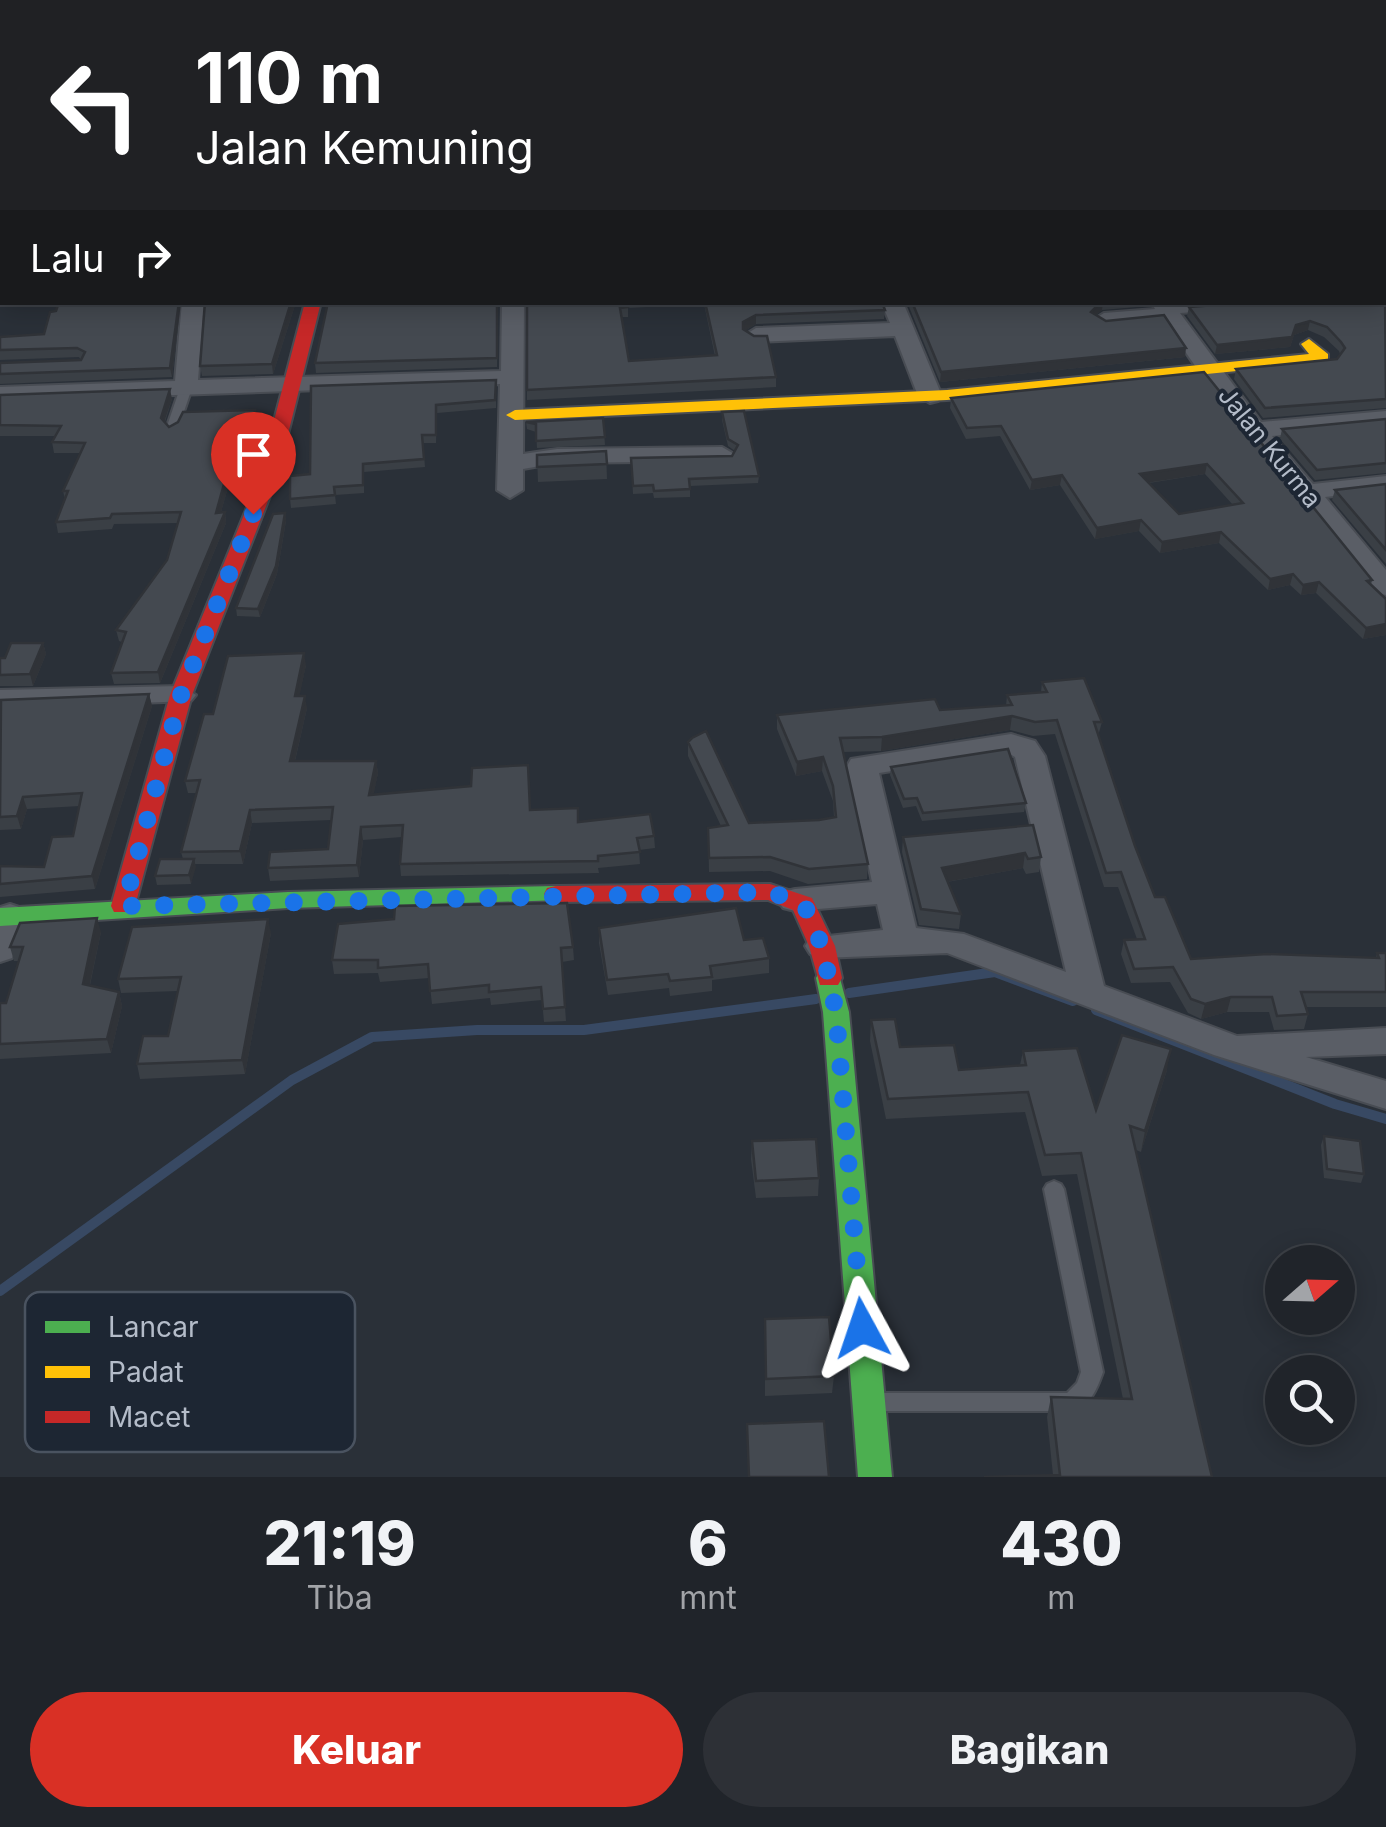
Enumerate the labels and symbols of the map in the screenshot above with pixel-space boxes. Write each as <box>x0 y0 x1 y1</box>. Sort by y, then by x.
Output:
street label: Jalan Kurma <box>1212 381 1328 513</box>
pin <box>211 412 296 515</box>
north arrow <box>1265 1245 1355 1335</box>
position arrow <box>810 1276 914 1380</box>
legend <box>25 1292 355 1452</box>
text: Lancar <box>108 1310 199 1344</box>
text: Padat <box>108 1355 184 1389</box>
text: Macet <box>108 1400 191 1434</box>

